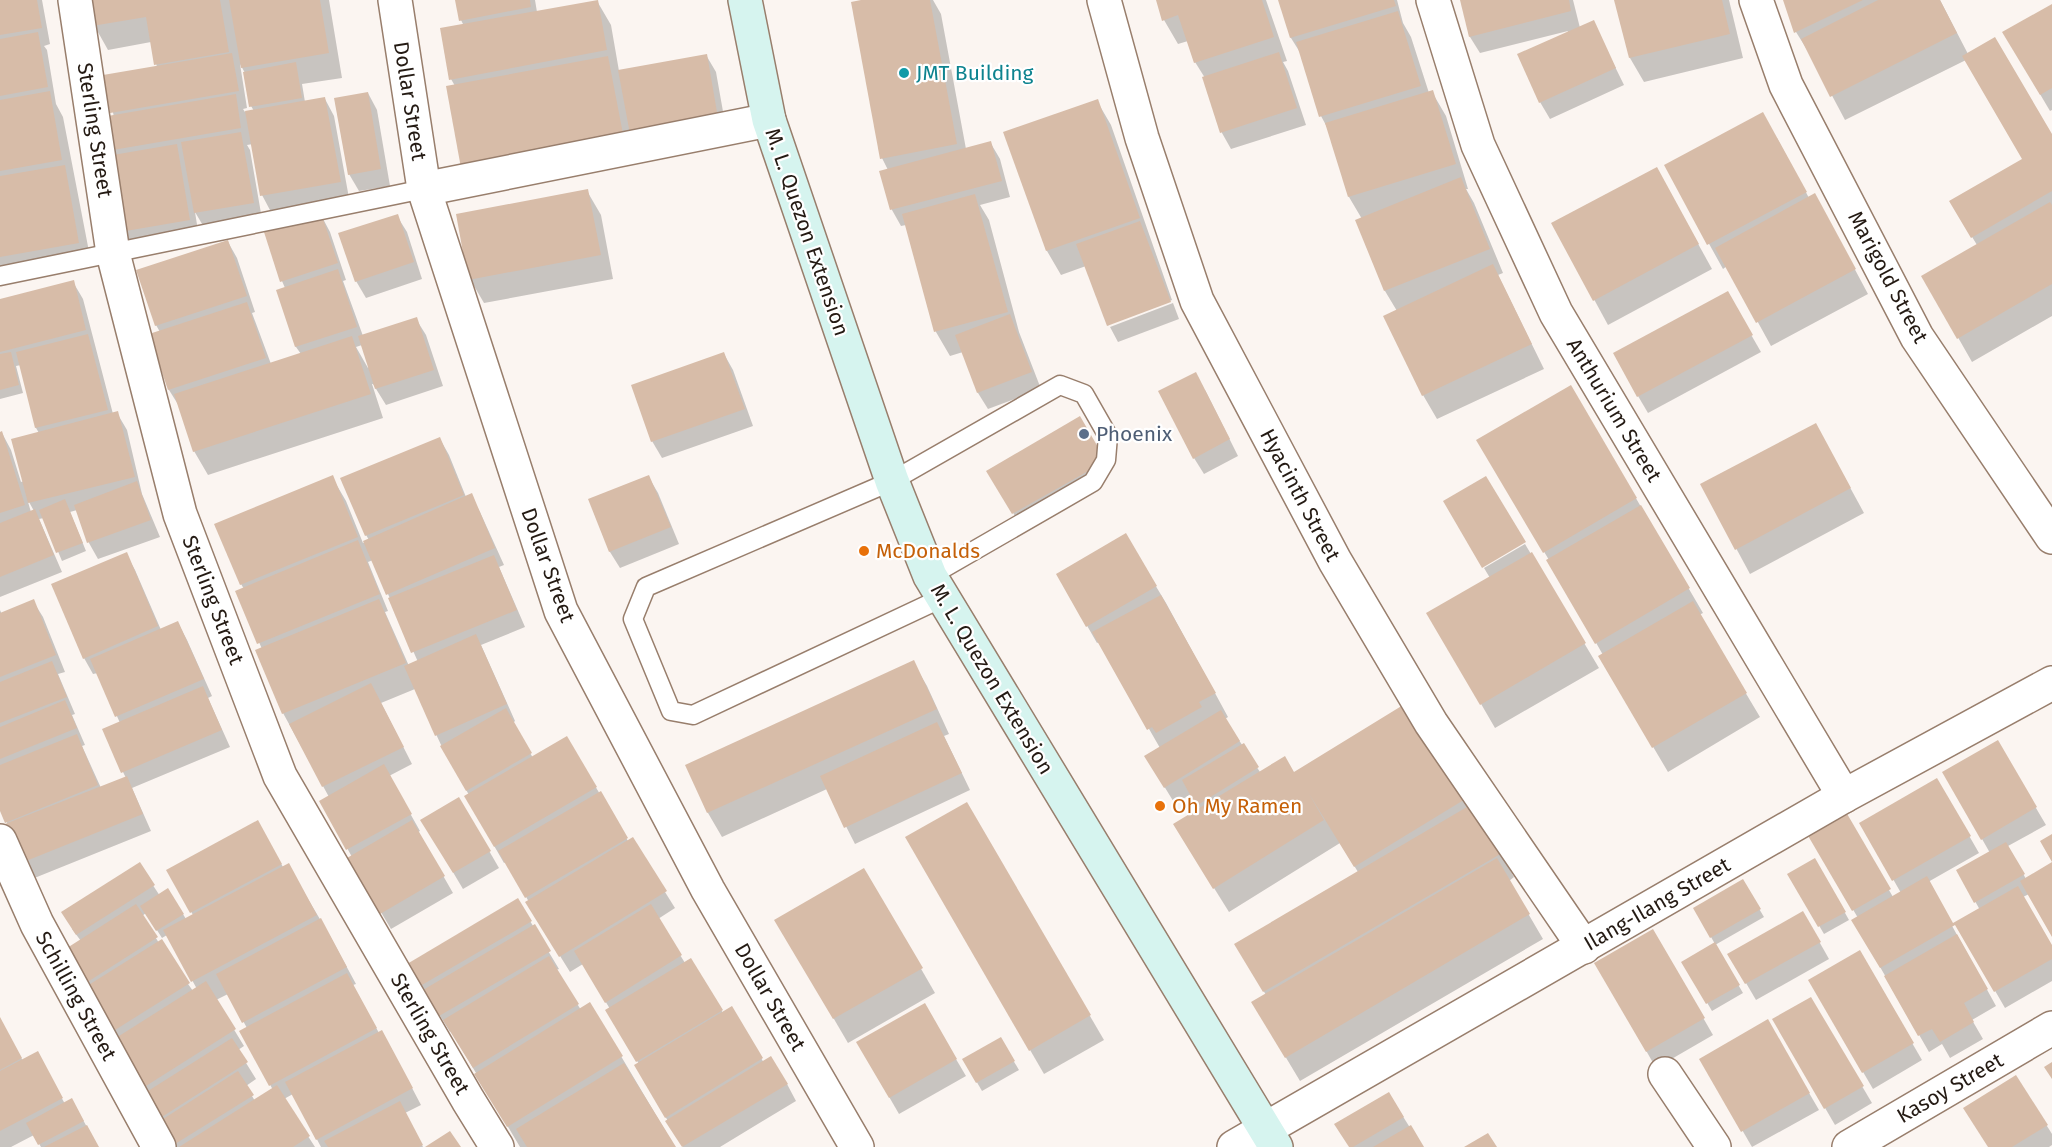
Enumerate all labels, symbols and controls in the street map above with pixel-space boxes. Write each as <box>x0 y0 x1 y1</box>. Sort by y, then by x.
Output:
street label: Dollar Street <box>388 40 432 163</box>
place label: JMT Building <box>916 60 1034 86</box>
street label: Sterling Street <box>72 61 119 200</box>
marker: JMT Building <box>897 66 911 80</box>
street label: M. L. Quezon Extension <box>759 125 855 339</box>
street label: Marigold Street <box>1842 207 1934 348</box>
street label: Anthurium Street <box>1561 333 1667 487</box>
place label: Phoenix <box>1096 421 1173 447</box>
street label: Hyacinth Street <box>1254 424 1346 566</box>
marker: Phoenix <box>1077 427 1091 441</box>
street label: Dollar Street <box>515 504 581 626</box>
street label: Sterling Street <box>176 532 250 669</box>
place label: McDonalds <box>876 538 980 564</box>
marker: McDonalds <box>857 544 871 558</box>
street label: M. L. Quezon Extension <box>925 579 1059 779</box>
place label: Oh My Ramen <box>1172 793 1302 819</box>
marker: Oh My Ramen <box>1153 799 1167 813</box>
street label: Ilang-Ilang Street <box>1579 851 1735 956</box>
street label: Schilling Street <box>30 927 122 1066</box>
street label: Dollar Street <box>729 939 811 1056</box>
street label: Sterling Street <box>385 969 475 1100</box>
street label: Kasoy Street <box>1892 1047 2008 1129</box>

